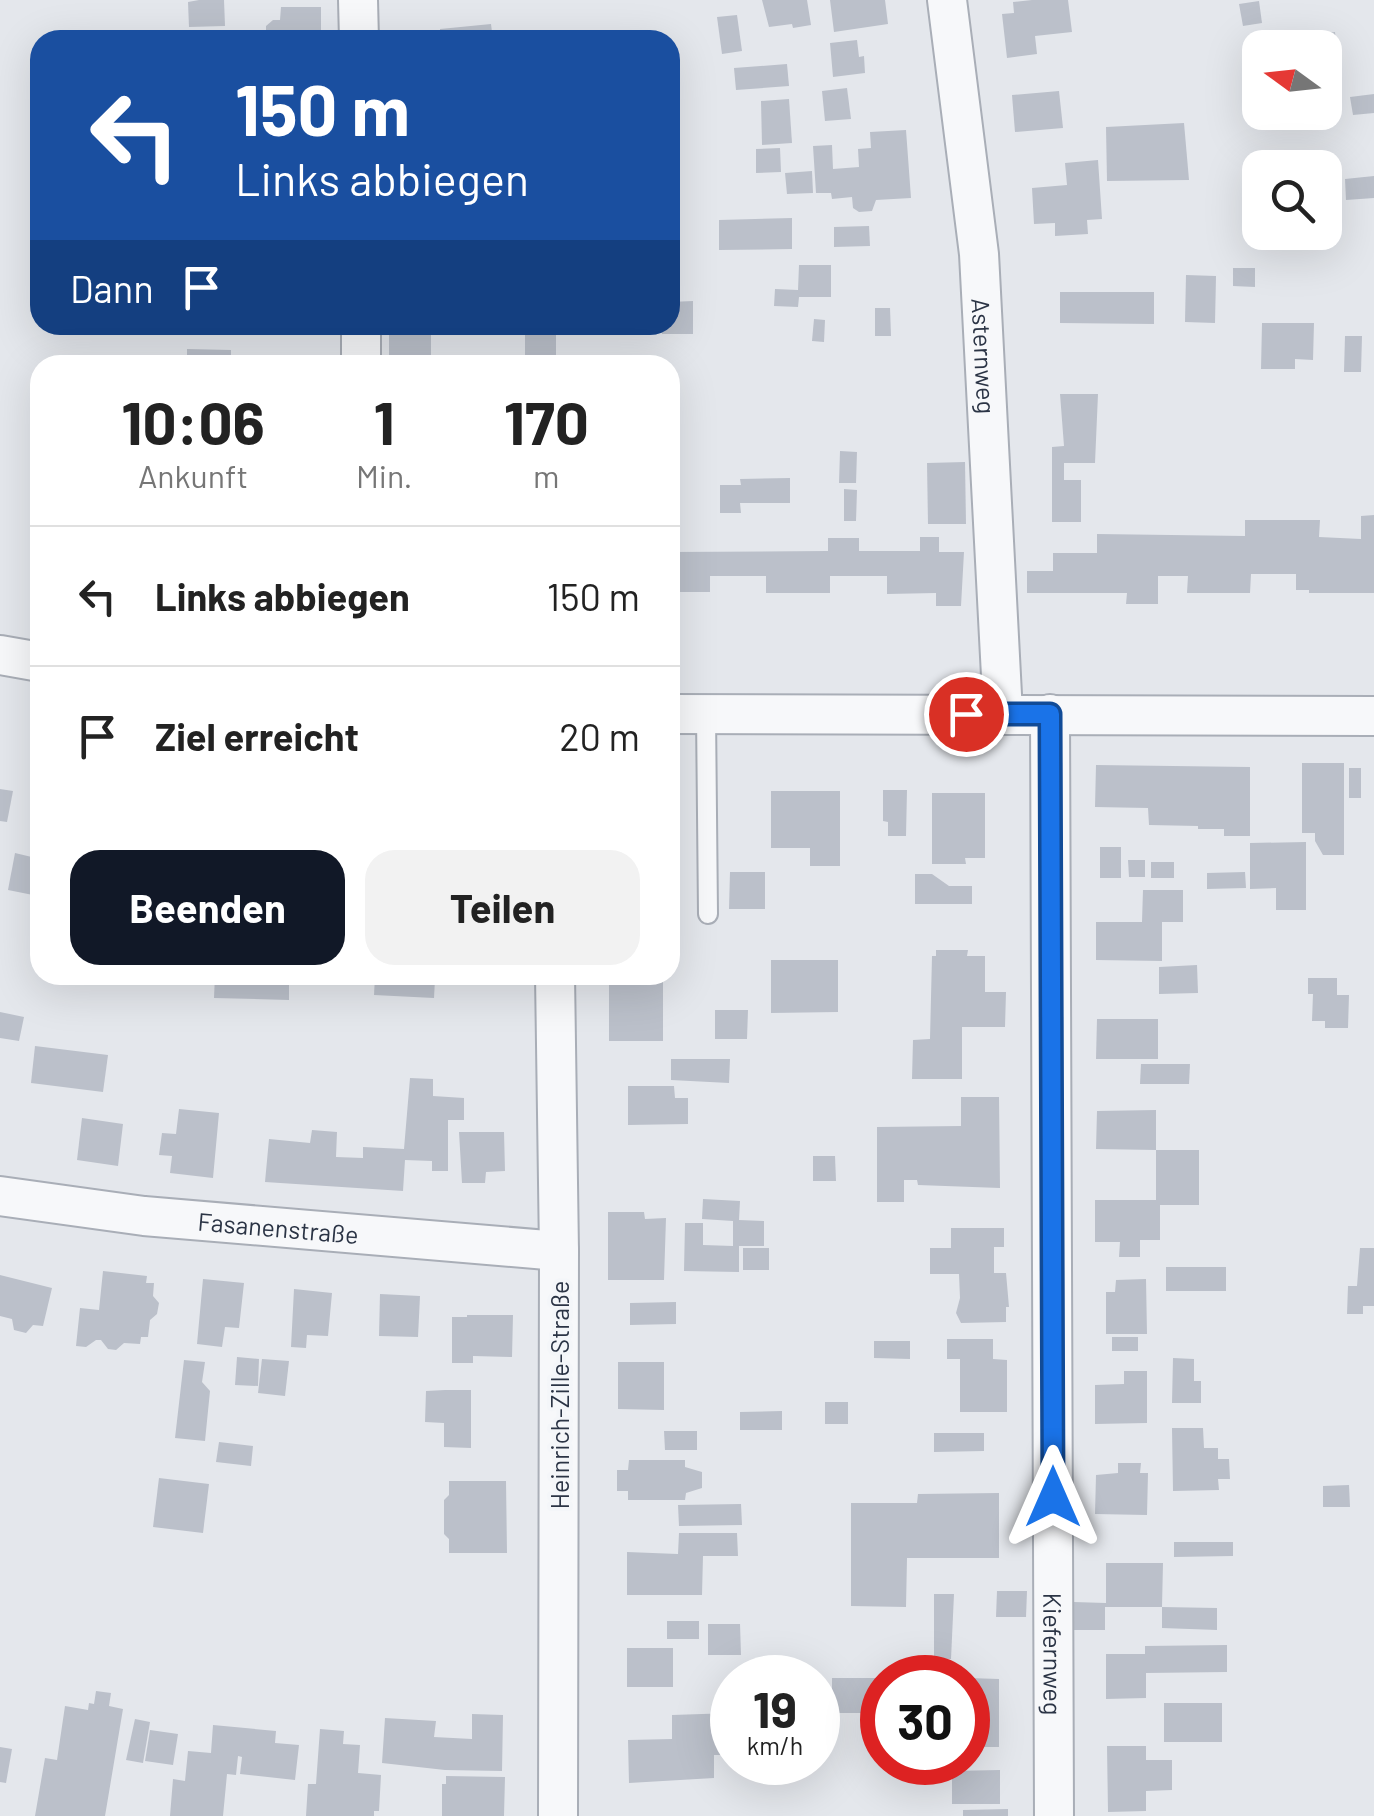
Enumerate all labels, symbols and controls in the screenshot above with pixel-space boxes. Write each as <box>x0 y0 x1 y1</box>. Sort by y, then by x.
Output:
north arrow <box>1242 30 1342 130</box>
map controls <box>1242 30 1342 250</box>
text: 150 m <box>235 66 410 150</box>
icon: left <box>70 70 200 200</box>
button: search <box>1242 150 1342 250</box>
text: Links abbiegen <box>235 151 529 205</box>
icon: arrive <box>174 260 229 315</box>
text: Dann <box>70 265 154 311</box>
street label: Asternweg <box>966 297 1002 415</box>
text: 10:06 <box>121 385 265 457</box>
text: 1 <box>374 385 395 457</box>
text: 170 <box>504 385 589 457</box>
text: Ankunft <box>138 456 248 494</box>
text: Min. <box>356 456 413 494</box>
text: m <box>533 456 559 494</box>
icon: left <box>70 569 125 624</box>
text: Links abbiegen <box>155 573 410 619</box>
text: 150 m <box>547 573 640 619</box>
pin <box>924 672 1009 757</box>
icon: arrive <box>939 687 994 742</box>
icon: arrive <box>70 709 125 764</box>
text: Ziel erreicht <box>155 713 359 759</box>
text: 20 m <box>559 713 640 759</box>
button: Beenden <box>70 850 345 965</box>
button: Teilen <box>365 850 640 965</box>
street label: Fasanenstraße <box>196 1206 360 1249</box>
street label: Heinrich-Zille-Straße <box>544 1281 574 1509</box>
position arrow <box>1001 1445 1105 1549</box>
street label: Kiefernweg <box>1038 1593 1069 1715</box>
speed limit sign: 30 <box>860 1655 990 1785</box>
text: 19 <box>753 1678 797 1738</box>
text: km/h <box>747 1730 803 1760</box>

